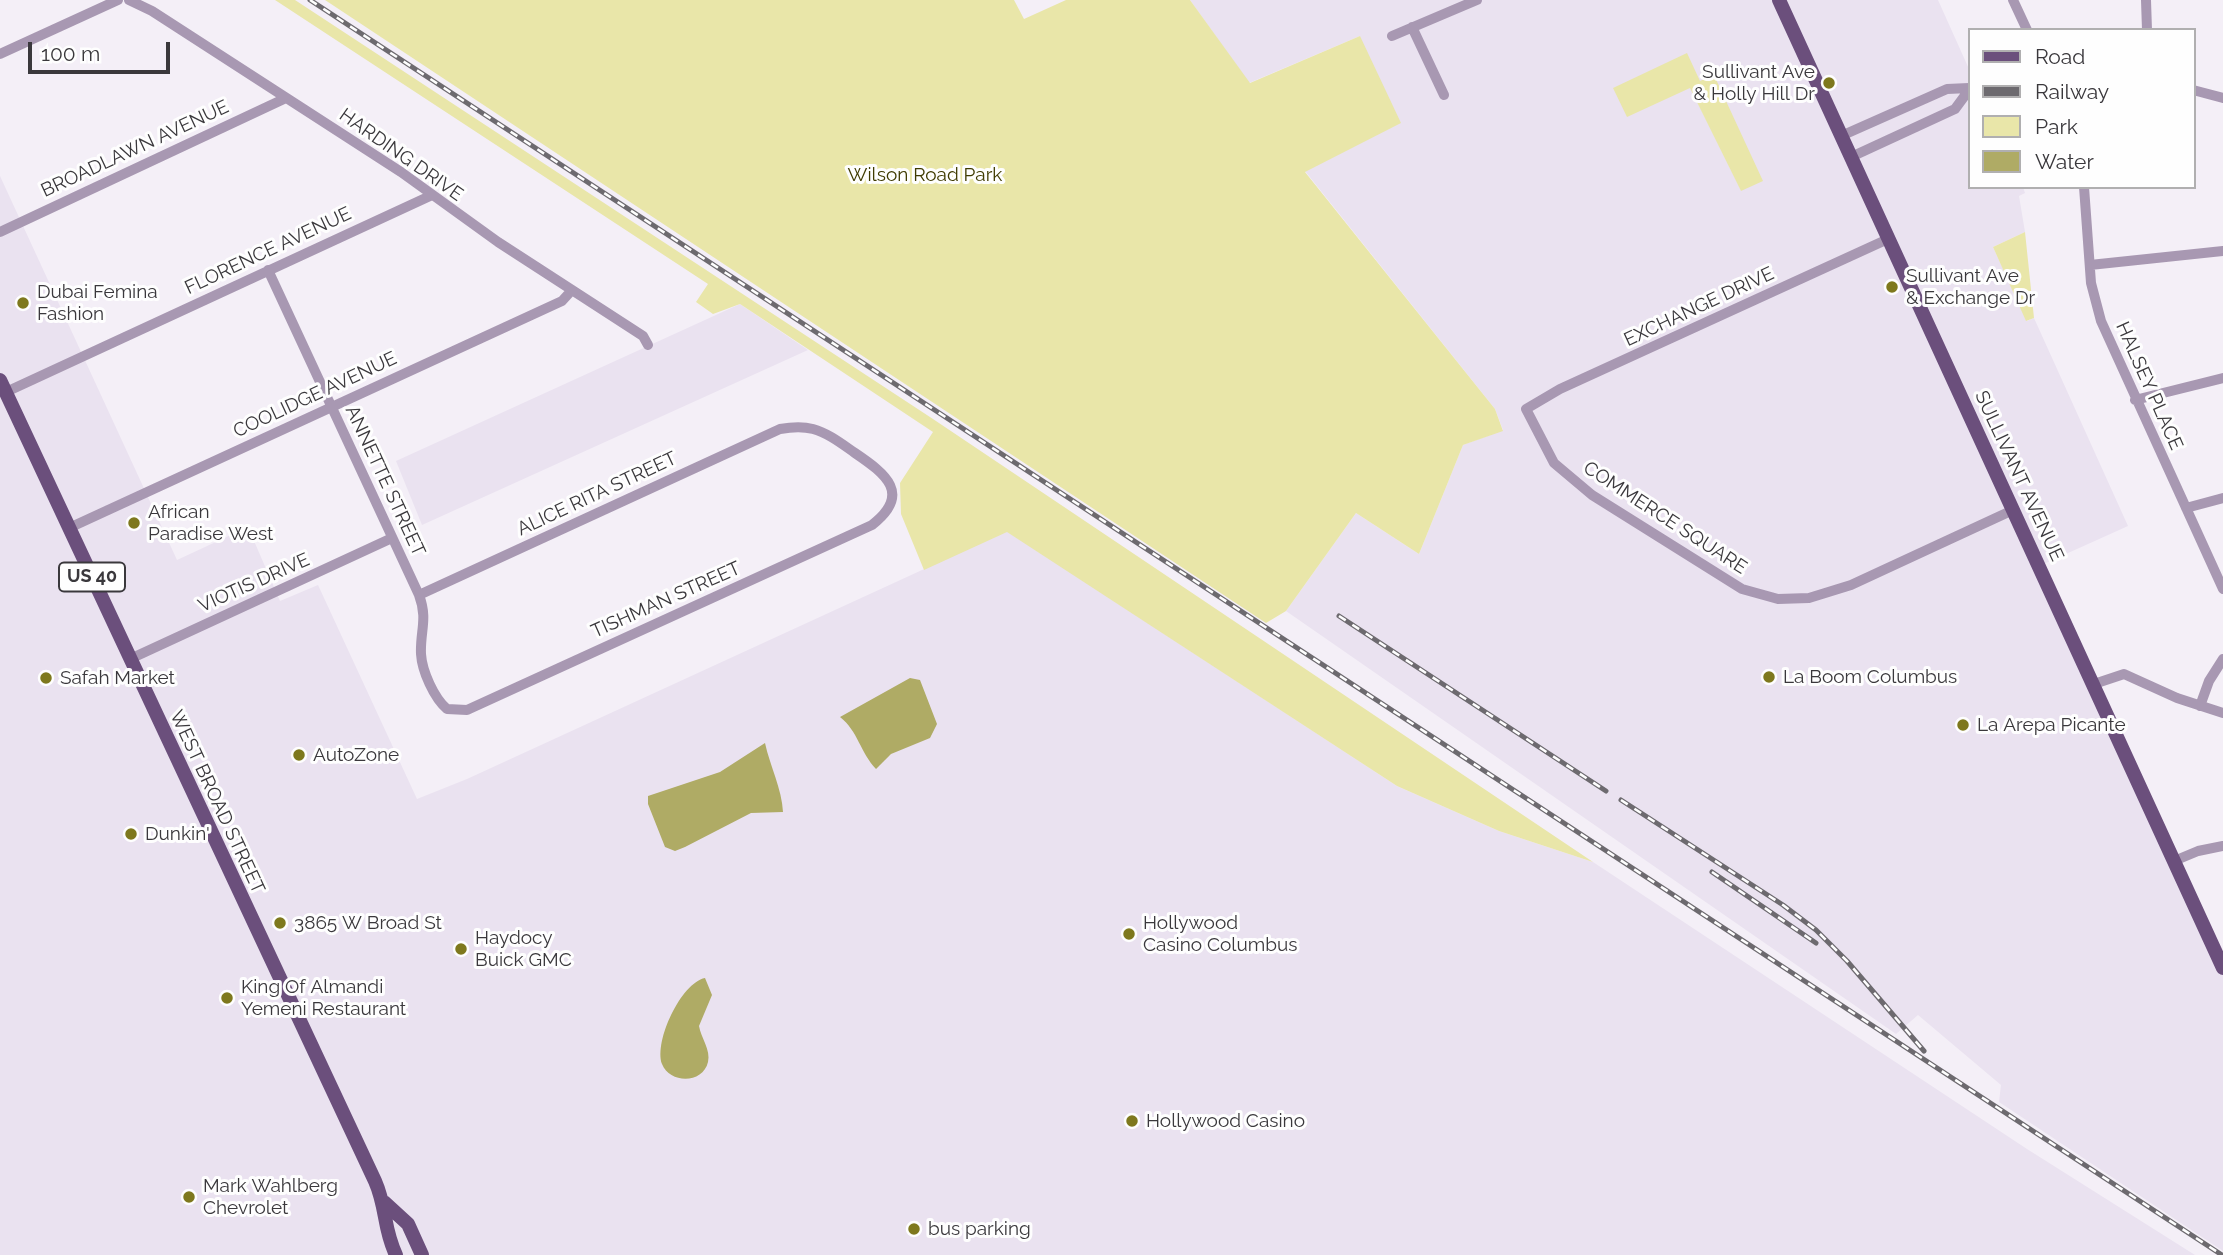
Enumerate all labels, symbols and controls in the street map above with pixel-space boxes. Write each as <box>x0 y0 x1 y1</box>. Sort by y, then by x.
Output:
scale bar <box>32 28 173 72</box>
legend <box>1968 28 2195 189</box>
text: 100 m <box>41 41 100 66</box>
text: Road <box>2035 44 2085 69</box>
place label: Sullivant Ave & Holly Hill Dr <box>1694 61 1815 105</box>
marker: Sullivant Ave & Holly Hill Dr <box>1821 75 1837 91</box>
text: Railway <box>2035 79 2109 104</box>
street label: BROADLAWN AVENUE <box>38 96 232 202</box>
street label: HARDING DRIVE <box>335 104 467 206</box>
text: Park <box>2035 114 2078 139</box>
text: Water <box>2035 149 2094 174</box>
park label: Wilson Road Park <box>848 164 1002 186</box>
street label: FLORENCE AVENUE <box>181 202 355 300</box>
street label: EXCHANGE DRIVE <box>1620 262 1778 352</box>
place label: Sullivant Ave & Exchange Dr <box>1906 265 2035 309</box>
marker: Sullivant Ave & Exchange Dr <box>1884 279 1900 295</box>
place label: Dubai Femina Fashion <box>37 281 158 325</box>
marker: Dubai Femina Fashion <box>15 295 31 311</box>
street label: HALSEY PLACE <box>2110 318 2188 454</box>
street label: COOLIDGE AVENUE <box>230 347 400 443</box>
street label: SULLIVANT AVENUE <box>1970 387 2068 565</box>
street label: ANNETTE STREET <box>340 402 430 560</box>
street label: ALICE RITA STREET <box>514 447 680 541</box>
street label: COMMERCE SQUARE <box>1579 457 1751 579</box>
place label: African Paradise West <box>148 501 273 545</box>
marker: African Paradise West <box>126 515 142 531</box>
street label: VIOTIS DRIVE <box>195 548 313 618</box>
street label: TISHMAN STREET <box>588 557 744 643</box>
road number: US 40 <box>59 562 125 592</box>
place label: La Boom Columbus <box>1783 666 1957 688</box>
place label: Safah Market <box>60 667 175 689</box>
marker: La Boom Columbus <box>1761 669 1777 685</box>
marker: Safah Market <box>38 670 54 686</box>
street label: WEST BROAD STREET <box>164 707 270 897</box>
place label: La Arepa Picante <box>1977 714 2126 736</box>
marker: La Arepa Picante <box>1955 717 1971 733</box>
place label: AutoZone <box>313 744 399 766</box>
marker: AutoZone <box>291 747 307 763</box>
place label: Dunkin' <box>145 823 210 845</box>
marker: Dunkin' <box>123 826 139 842</box>
place label: 3865 W Broad St <box>294 912 442 934</box>
place label: Hollywood Casino Columbus <box>1143 912 1297 956</box>
marker: 3865 W Broad St <box>272 915 288 931</box>
marker: Hollywood Casino Columbus <box>1121 926 1137 942</box>
place label: Haydocy Buick GMC <box>475 927 572 971</box>
marker: Haydocy Buick GMC <box>453 941 469 957</box>
place label: King Of Almandi Yemeni Restaurant <box>241 976 406 1020</box>
marker: King Of Almandi Yemeni Restaurant <box>219 990 235 1006</box>
place label: Hollywood Casino <box>1146 1110 1305 1132</box>
marker: Hollywood Casino <box>1124 1113 1140 1129</box>
place label: Mark Wahlberg Chevrolet <box>203 1175 338 1219</box>
marker: Mark Wahlberg Chevrolet <box>181 1189 197 1205</box>
place label: bus parking <box>928 1218 1031 1240</box>
marker: bus parking <box>906 1221 922 1237</box>

